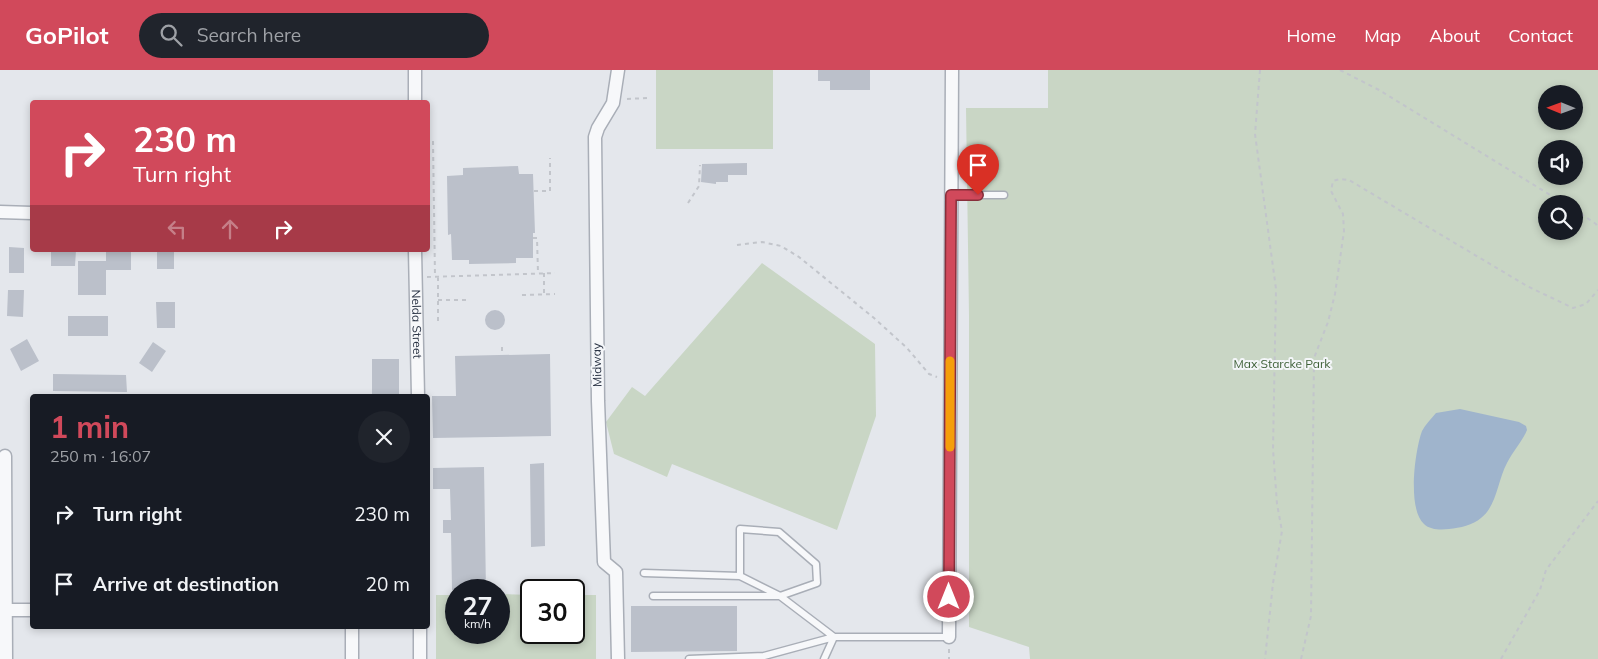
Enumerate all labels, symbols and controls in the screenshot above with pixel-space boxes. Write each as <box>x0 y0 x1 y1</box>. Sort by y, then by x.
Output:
search box <box>139 13 489 58</box>
text: GoPilot <box>25 20 109 50</box>
icon: search <box>157 21 185 49</box>
text: Search here <box>197 23 301 47</box>
text: Home <box>1286 24 1336 47</box>
text: Map <box>1364 24 1401 47</box>
text: About <box>1429 24 1480 47</box>
text: Contact <box>1508 24 1573 47</box>
north arrow <box>1538 85 1582 130</box>
map controls <box>1538 85 1583 240</box>
text: 230 m <box>133 117 237 161</box>
icon: right <box>50 120 115 185</box>
button: sound <box>1538 140 1583 185</box>
pin <box>957 144 999 195</box>
icon: arrive <box>964 151 992 179</box>
text: Turn right <box>133 160 231 188</box>
button: search <box>1538 195 1583 240</box>
icon: left <box>163 215 191 243</box>
icon: ahead <box>216 215 244 243</box>
icon: right <box>269 215 297 243</box>
street label: Nelda Street <box>409 289 425 359</box>
street label: Midway <box>589 342 604 387</box>
park label: Max Starcke Park <box>1233 356 1331 371</box>
text: 1 min <box>50 408 129 446</box>
button: close <box>358 411 410 463</box>
text: 250 m · 16:07 <box>50 446 151 466</box>
icon: right <box>50 500 78 528</box>
text: Turn right <box>93 502 182 526</box>
text: 230 m <box>354 502 410 526</box>
icon: arrive <box>50 570 78 598</box>
position arrow <box>922 570 974 622</box>
text: Arrive at destination <box>93 572 279 596</box>
text: 20 m <box>366 572 410 596</box>
speed limit sign: 30 <box>520 579 585 644</box>
text: 27 <box>462 590 493 621</box>
text: km/h <box>464 616 491 631</box>

